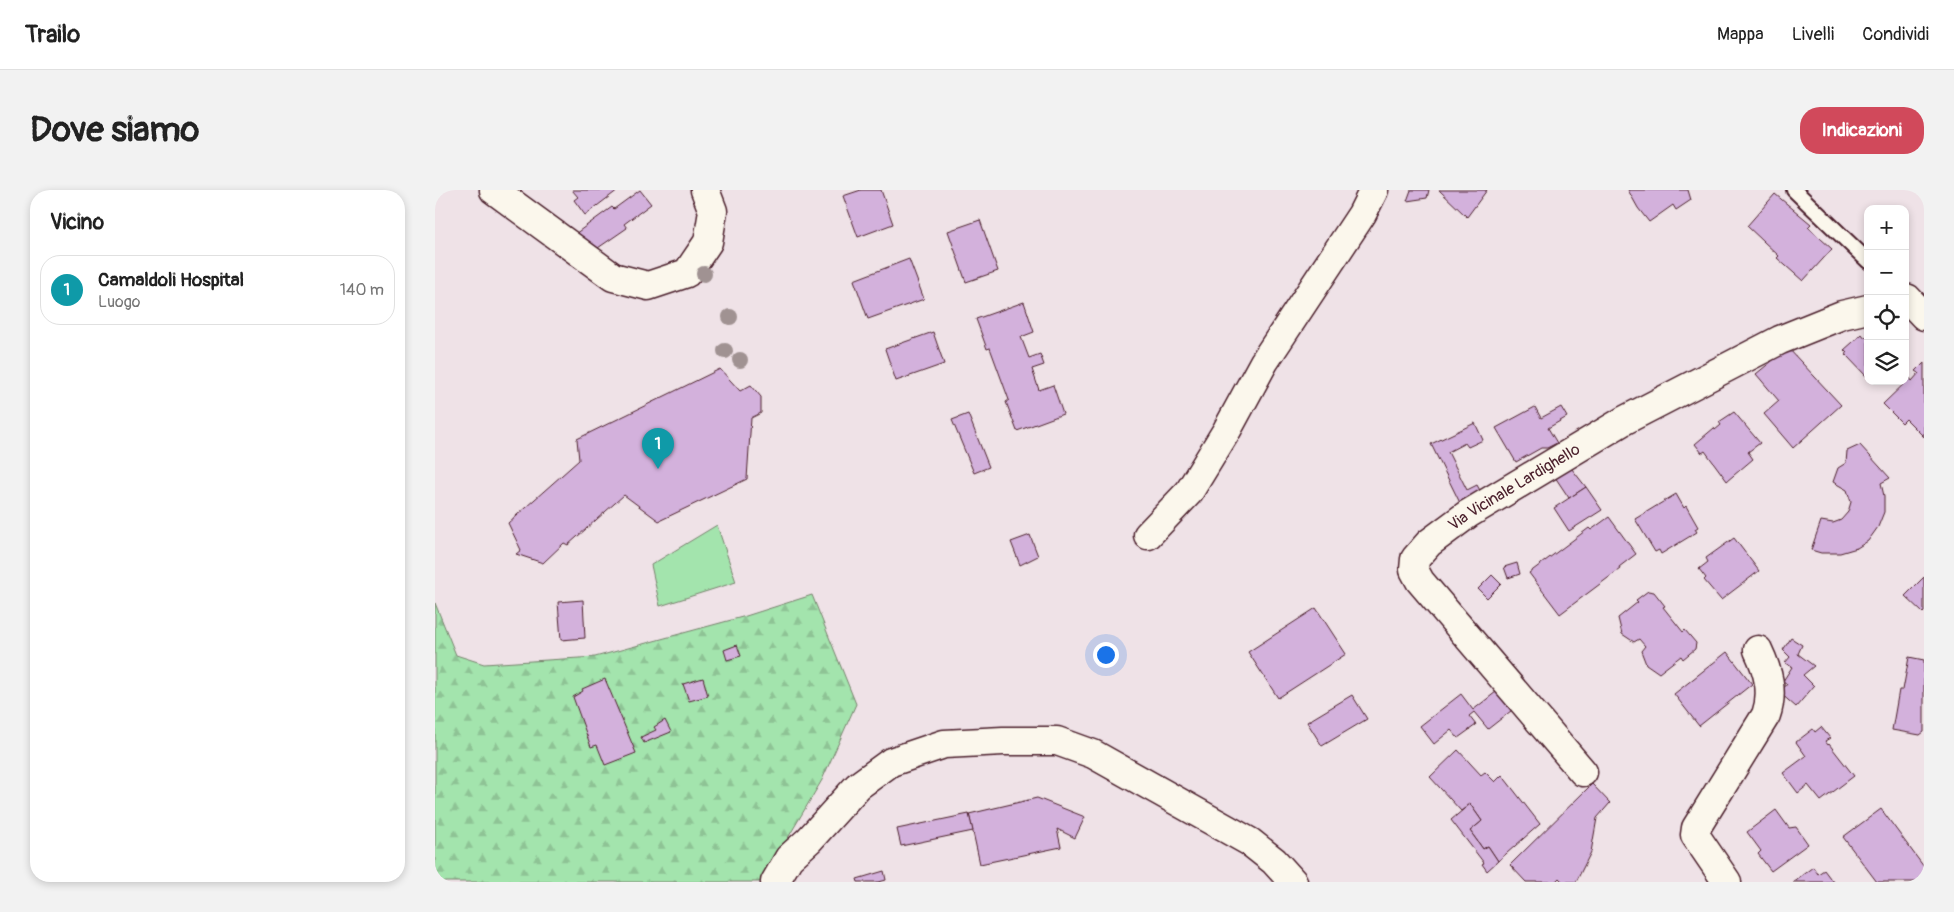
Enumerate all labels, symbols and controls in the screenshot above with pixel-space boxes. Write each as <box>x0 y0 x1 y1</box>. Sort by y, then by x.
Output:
text: Trailo <box>25 20 80 49</box>
text: Mappa <box>1717 23 1764 46</box>
text: Livelli <box>1792 23 1834 46</box>
text: Condividi <box>1862 23 1929 46</box>
button: Indicazioni <box>1800 107 1924 154</box>
text: Dove siamo <box>30 108 199 152</box>
map controls <box>1864 205 1909 385</box>
button: + <box>1864 205 1909 250</box>
text: Vicino <box>50 209 104 236</box>
button: − <box>1864 250 1909 295</box>
text: Camaldoli Hospital <box>98 268 244 292</box>
text: 1 <box>64 280 70 300</box>
text: 140 m <box>340 280 384 300</box>
text: Luogo <box>98 292 140 312</box>
button: locate <box>1864 295 1909 340</box>
button: layers <box>1864 340 1909 385</box>
pin: 1 <box>642 428 674 469</box>
street label: Via Vicinale Lardighello <box>1444 439 1584 535</box>
your location <box>1093 642 1119 668</box>

